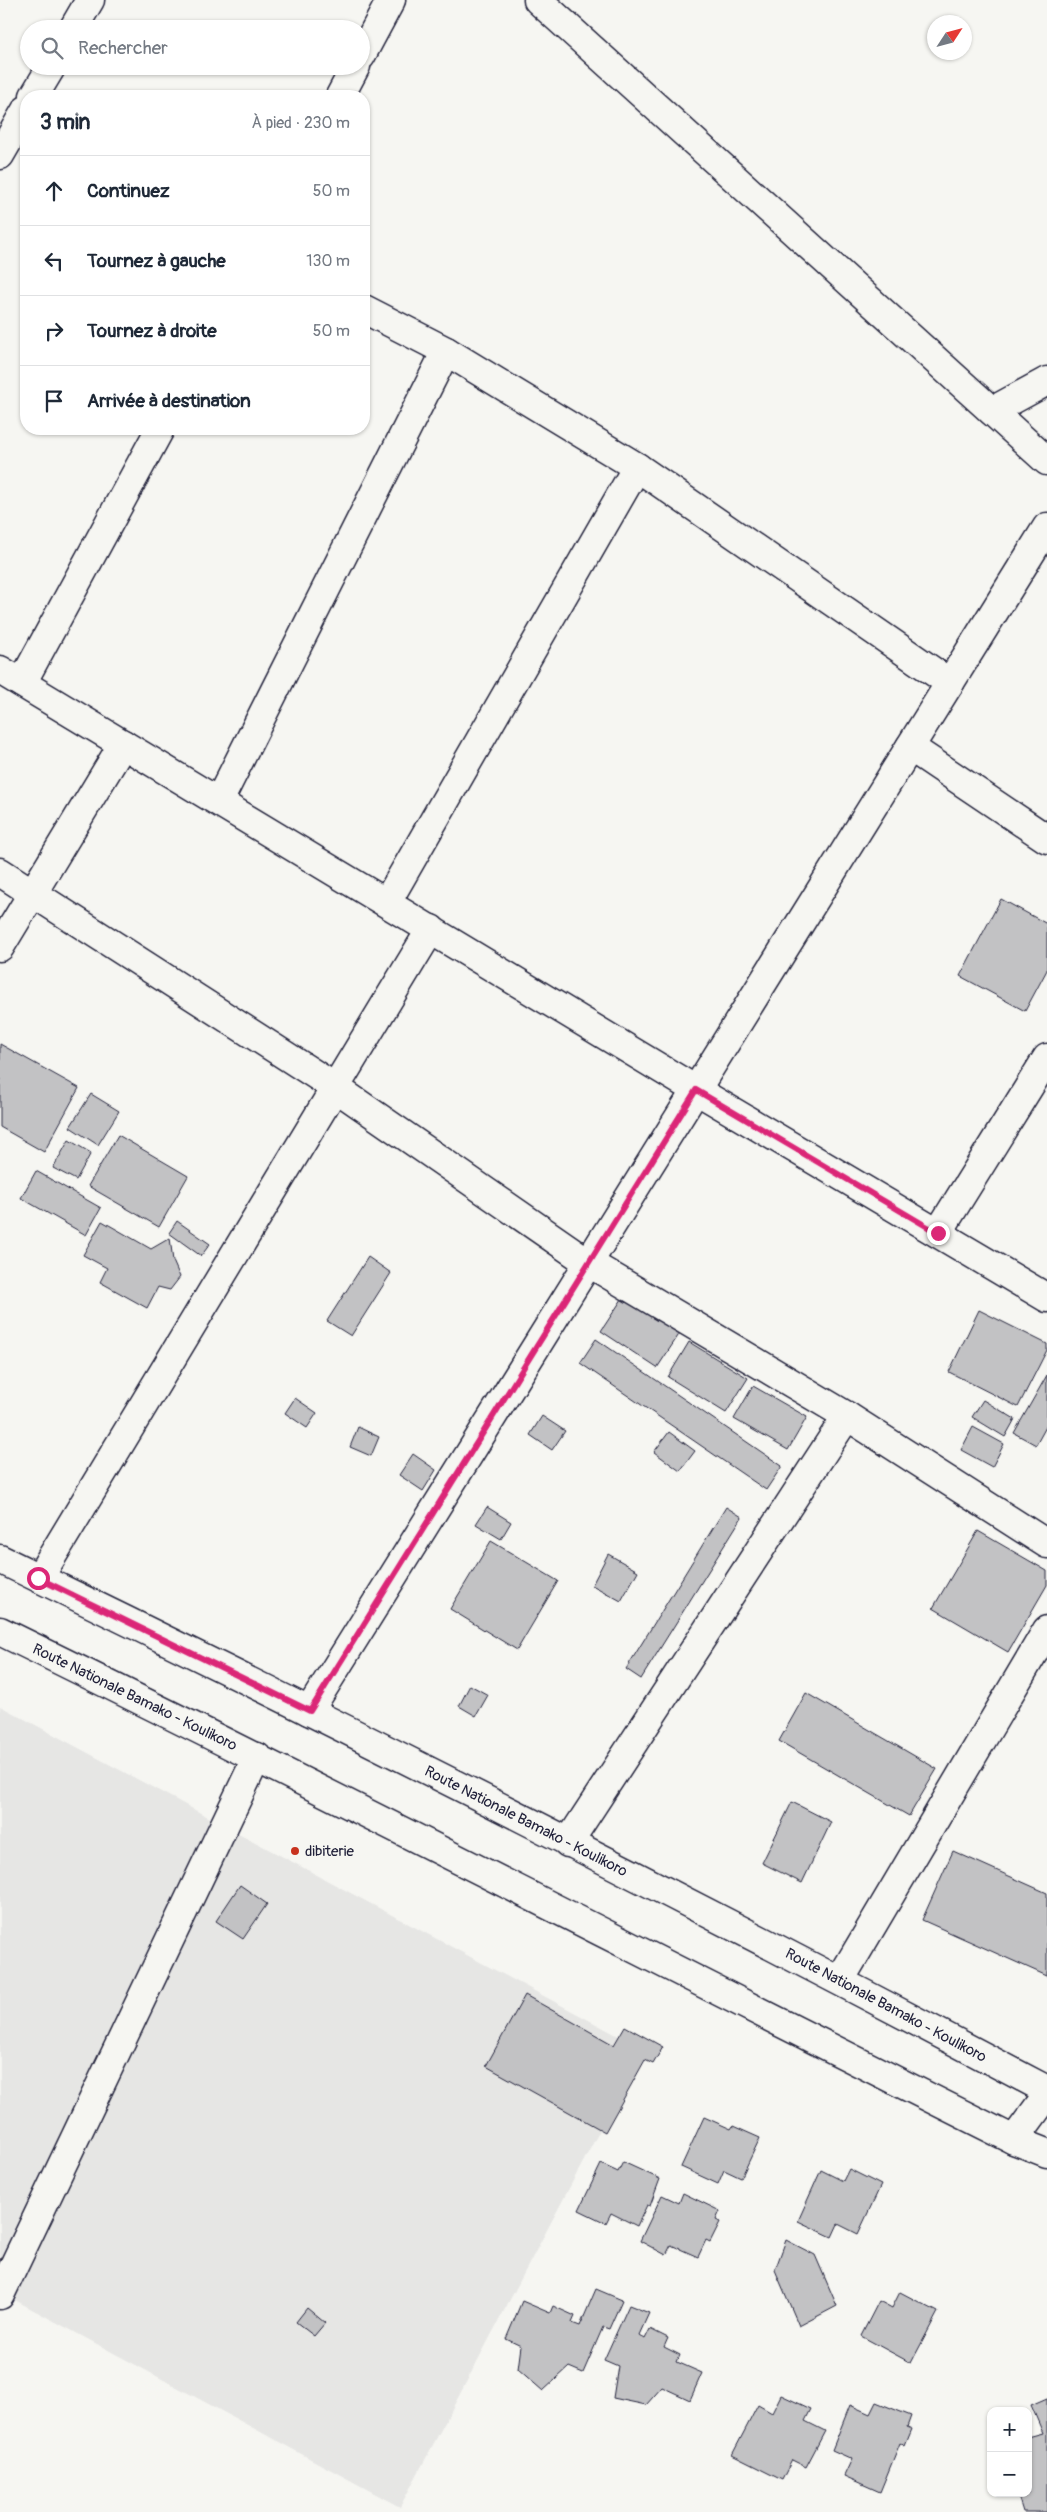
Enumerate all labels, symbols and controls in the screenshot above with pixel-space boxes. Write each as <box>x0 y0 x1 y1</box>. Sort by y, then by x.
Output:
north arrow <box>927 15 972 60</box>
search box <box>20 20 370 75</box>
icon: search <box>38 34 66 62</box>
text: Rechercher <box>78 36 168 60</box>
text: 3 min <box>40 109 90 136</box>
text: À pied · 230 m <box>252 113 350 133</box>
icon: ahead <box>40 177 68 205</box>
text: Continuez <box>87 179 170 203</box>
text: 50 m <box>313 181 350 201</box>
icon: left <box>40 247 68 275</box>
text: Tournez à gauche <box>87 249 226 273</box>
text: 130 m <box>306 251 350 271</box>
icon: right <box>40 317 68 345</box>
text: Tournez à droite <box>87 319 217 343</box>
text: 50 m <box>313 321 350 341</box>
icon: arrive <box>40 387 68 415</box>
text: Arrivée à destination <box>87 389 251 413</box>
route end <box>927 1222 950 1245</box>
route start <box>27 1567 50 1590</box>
street label: Route Nationale Bamako - Koulikoro <box>29 1640 240 1755</box>
street label: Route Nationale Bamako - Koulikoro <box>421 1762 630 1881</box>
place label: dibiterie <box>305 1842 355 1861</box>
marker: dibiterie <box>289 1845 301 1857</box>
street label: Route Nationale Bamako - Koulikoro <box>782 1944 990 2067</box>
map controls <box>987 2407 1032 2497</box>
button: + <box>987 2407 1032 2452</box>
button: − <box>987 2452 1032 2497</box>

